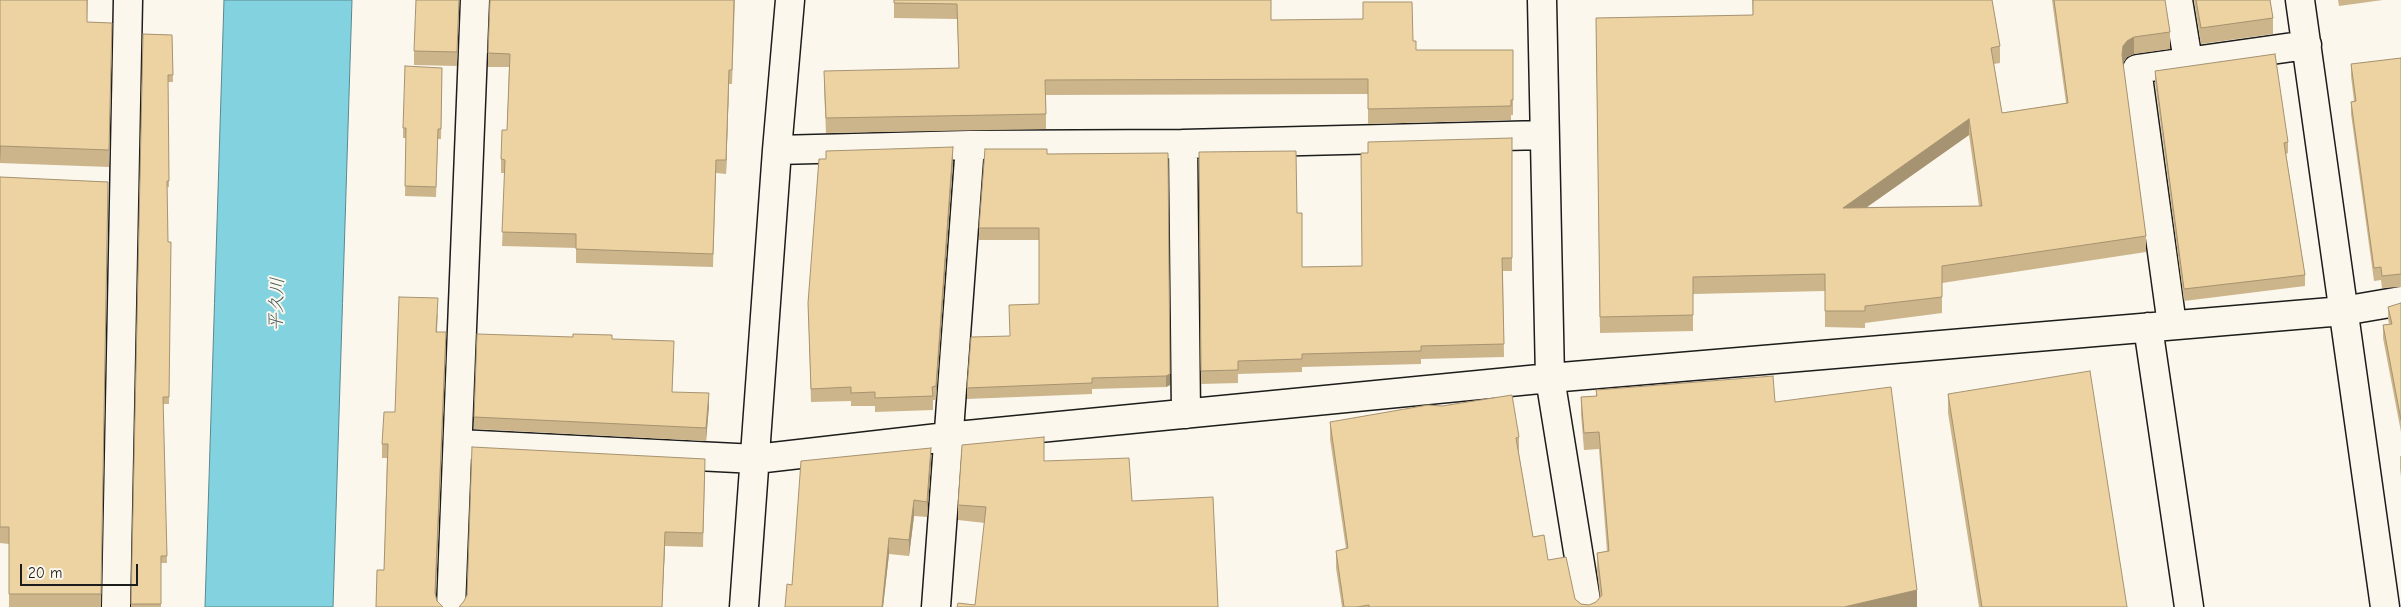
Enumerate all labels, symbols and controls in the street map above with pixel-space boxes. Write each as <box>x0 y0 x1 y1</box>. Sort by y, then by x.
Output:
water label: 平久川 <box>265 277 289 331</box>
scale bar <box>22 554 140 586</box>
text: 20 m <box>28 564 62 582</box>

